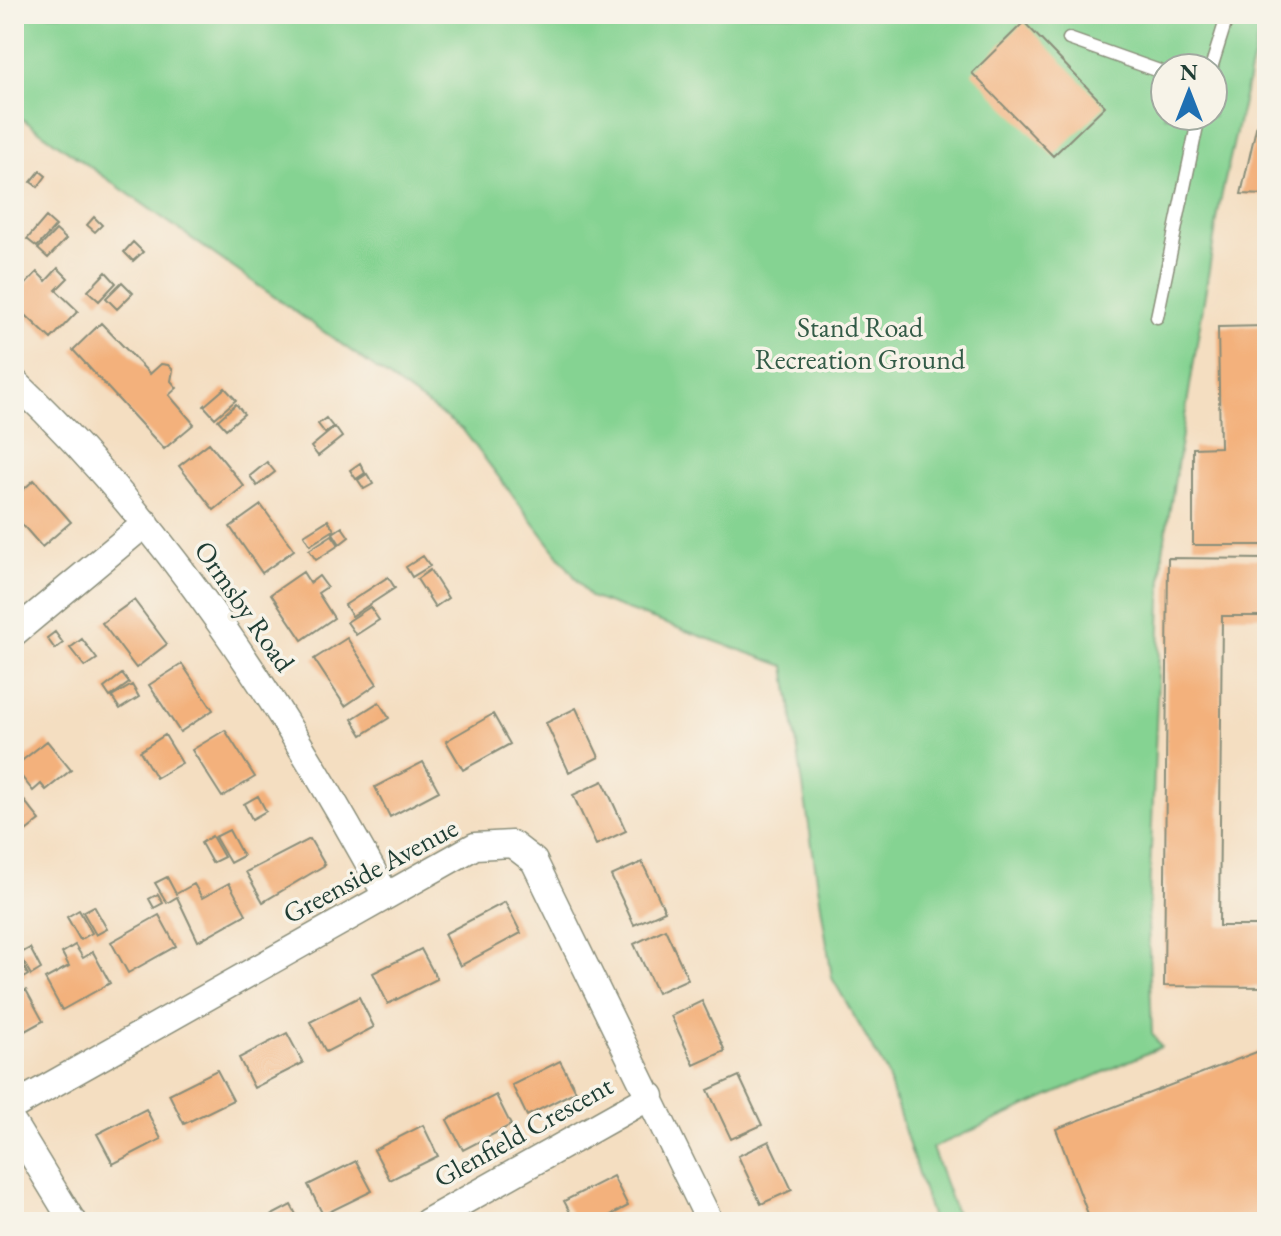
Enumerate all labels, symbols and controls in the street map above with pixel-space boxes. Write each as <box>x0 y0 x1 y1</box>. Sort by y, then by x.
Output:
north arrow <box>1149 52 1229 132</box>
text: N <box>1180 58 1198 87</box>
park label: Stand Road Recreation Ground <box>755 309 966 377</box>
street label: Ormsby Road <box>187 534 304 679</box>
street label: Greenside Avenue <box>276 809 464 931</box>
street label: Glenfield Crescent <box>427 1067 619 1195</box>

